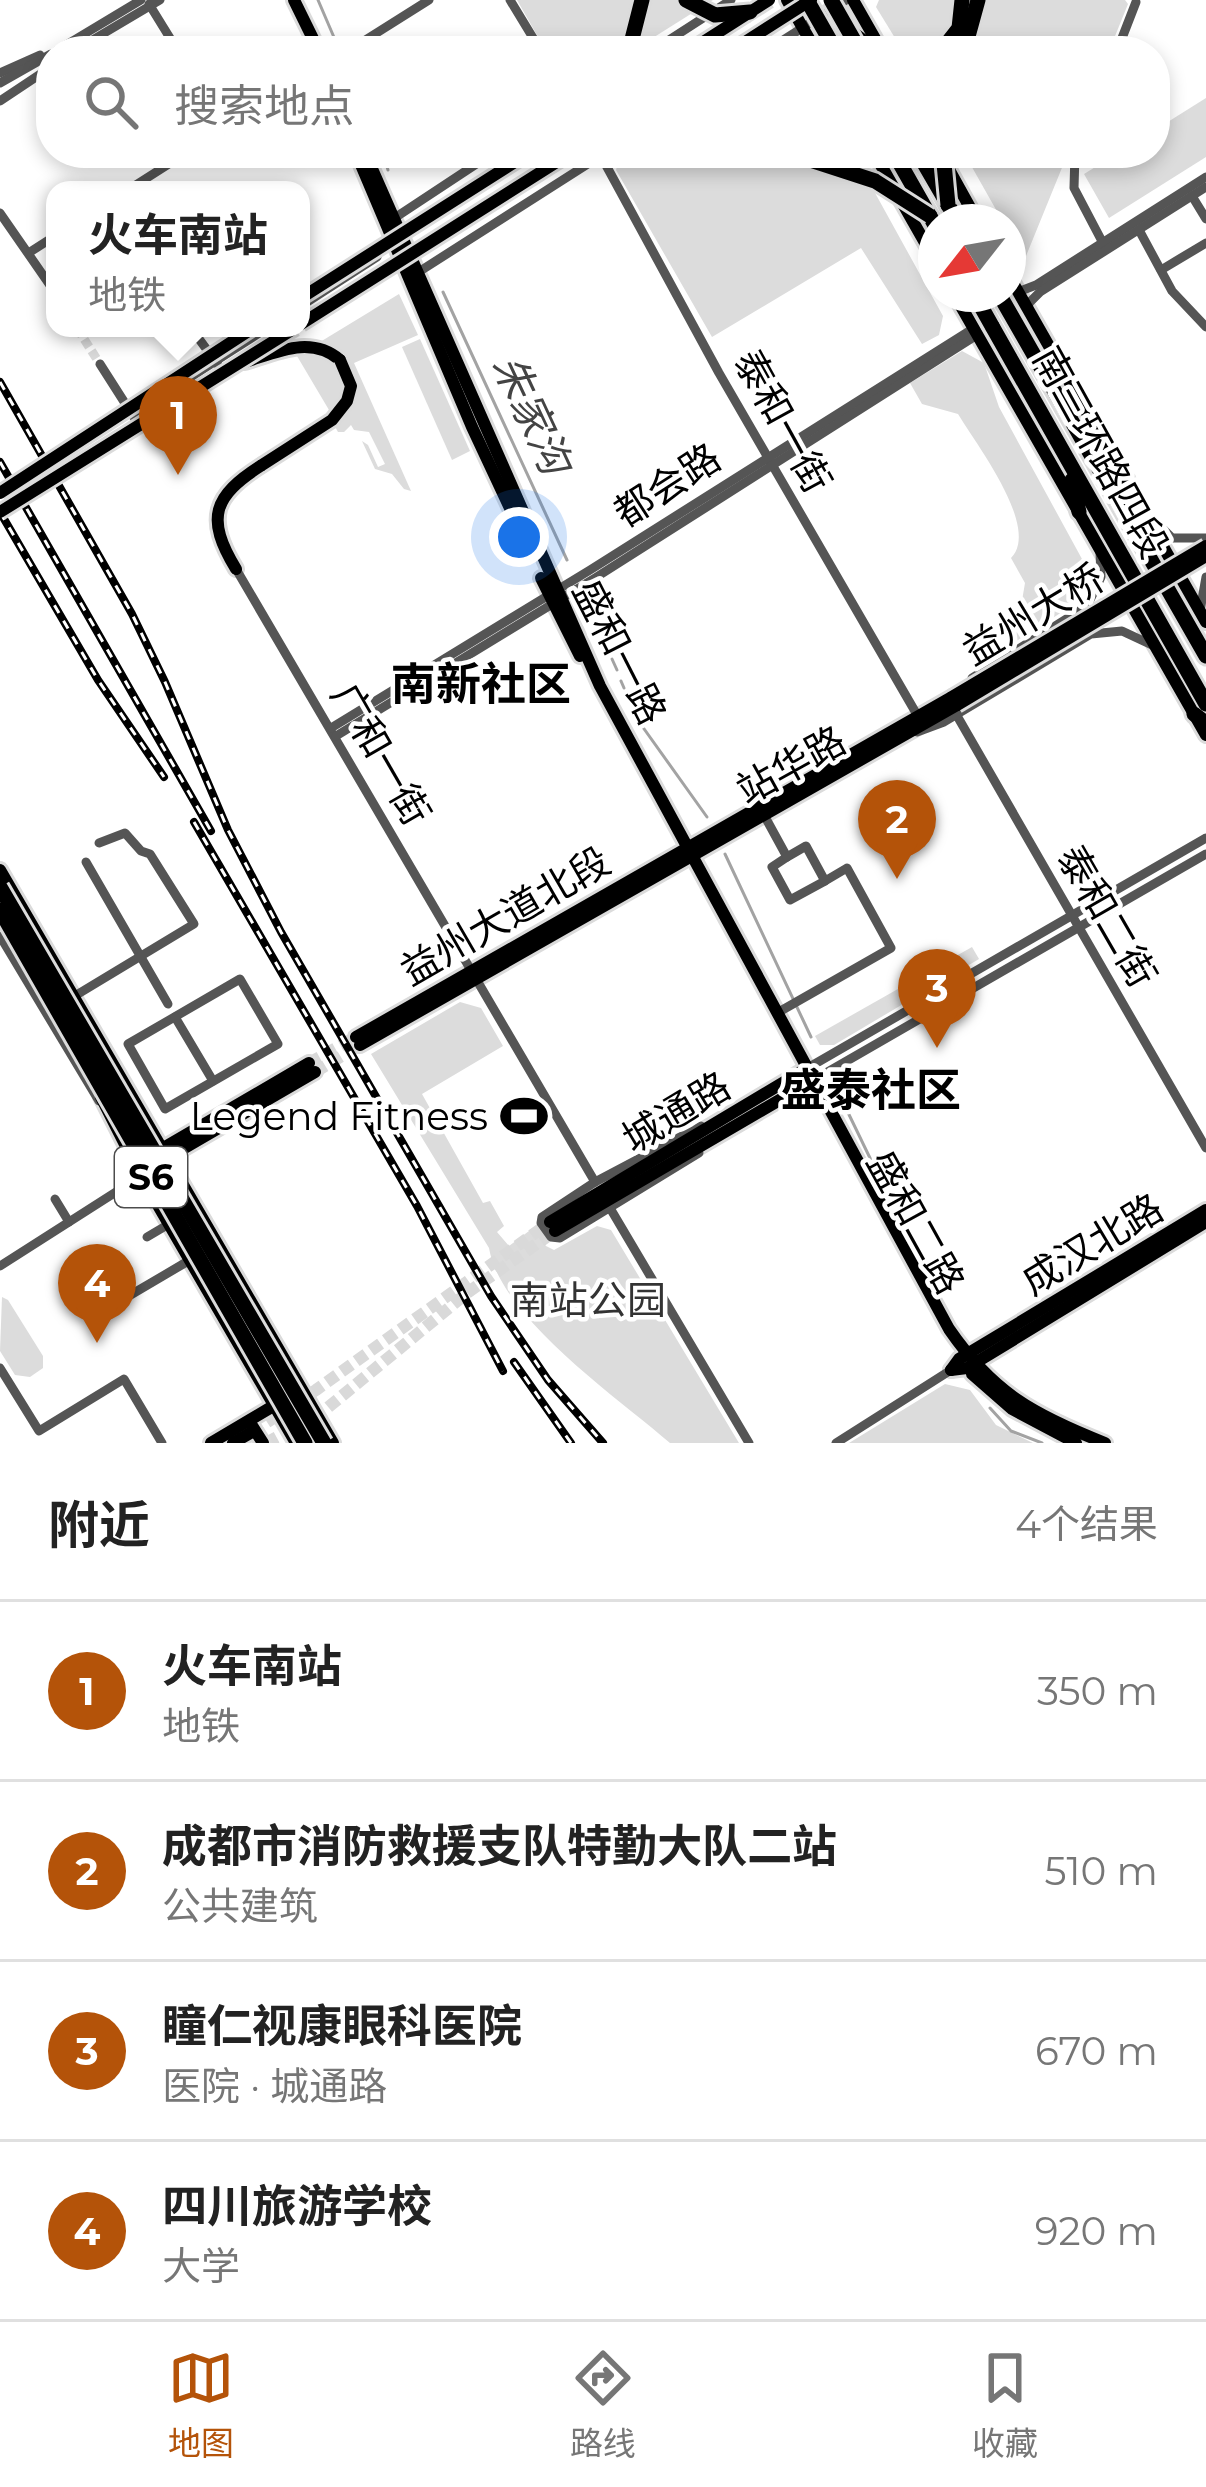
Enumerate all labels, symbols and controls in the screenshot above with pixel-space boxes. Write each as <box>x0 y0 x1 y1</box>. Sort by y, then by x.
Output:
search box <box>36 36 1170 168</box>
icon: search <box>78 69 144 135</box>
text: 搜索地点 <box>174 78 354 133</box>
popup <box>46 181 310 337</box>
north arrow <box>918 204 1026 312</box>
text: 火车南站 <box>88 207 268 262</box>
text: 地铁 <box>88 271 166 319</box>
street label: 南三环路四段 <box>1023 338 1179 566</box>
street label: 泰和一街 <box>724 341 842 501</box>
water label: 朱家沟 <box>482 346 584 486</box>
pin: 1 <box>139 376 217 475</box>
street label: 都会路 <box>605 433 729 537</box>
your location <box>489 507 549 567</box>
street label: 益州大桥 <box>954 553 1112 675</box>
street label: 盛和一路 <box>563 572 677 732</box>
district label: 南新社区 <box>391 656 571 711</box>
street label: 广和一街 <box>321 674 441 834</box>
street label: 站华路 <box>728 716 854 814</box>
pin: 2 <box>858 780 936 879</box>
street label: 泰和二街 <box>1047 836 1167 996</box>
street label: 益州大道北段 <box>392 837 618 995</box>
pin: 3 <box>898 949 976 1048</box>
street label: 城通路 <box>613 1061 739 1163</box>
district label: 盛泰社区 <box>781 1062 961 1117</box>
sports icon: Legend Fitness <box>499 1091 549 1141</box>
place label: Legend Fitness <box>190 1092 488 1140</box>
street label: 盛和二路 <box>857 1142 975 1302</box>
road number: S6 <box>115 1147 187 1207</box>
street label: 成汉北路 <box>1013 1183 1171 1305</box>
pin: 4 <box>58 1244 136 1343</box>
park label: 南站公园 <box>510 1276 666 1324</box>
text: 附近 <box>48 1494 150 1556</box>
text: 4个结果 <box>1015 1500 1158 1548</box>
text: 火车南站 <box>162 1638 342 1693</box>
text: 1 <box>79 1667 95 1715</box>
text: 350 m <box>1037 1667 1158 1715</box>
text: 地铁 <box>162 1702 240 1750</box>
text: 成都市消防救援支队特勤大队二站 <box>162 1818 837 1873</box>
text: 2 <box>75 1847 99 1895</box>
text: 510 m <box>1044 1847 1158 1895</box>
text: 公共建筑 <box>162 1882 318 1930</box>
text: 瞳仁视康眼科医院 <box>162 1998 522 2053</box>
text: 3 <box>75 2027 99 2075</box>
text: 670 m <box>1035 2027 1158 2075</box>
text: 医院 · 城通路 <box>162 2062 387 2110</box>
text: 四川旅游学校 <box>162 2178 432 2233</box>
text: 4 <box>74 2207 100 2255</box>
text: 920 m <box>1035 2207 1158 2255</box>
text: 大学 <box>162 2242 240 2290</box>
tab: 地图 <box>168 2345 234 2465</box>
tab: 路线 <box>570 2345 636 2465</box>
tab: 收藏 <box>972 2345 1038 2465</box>

